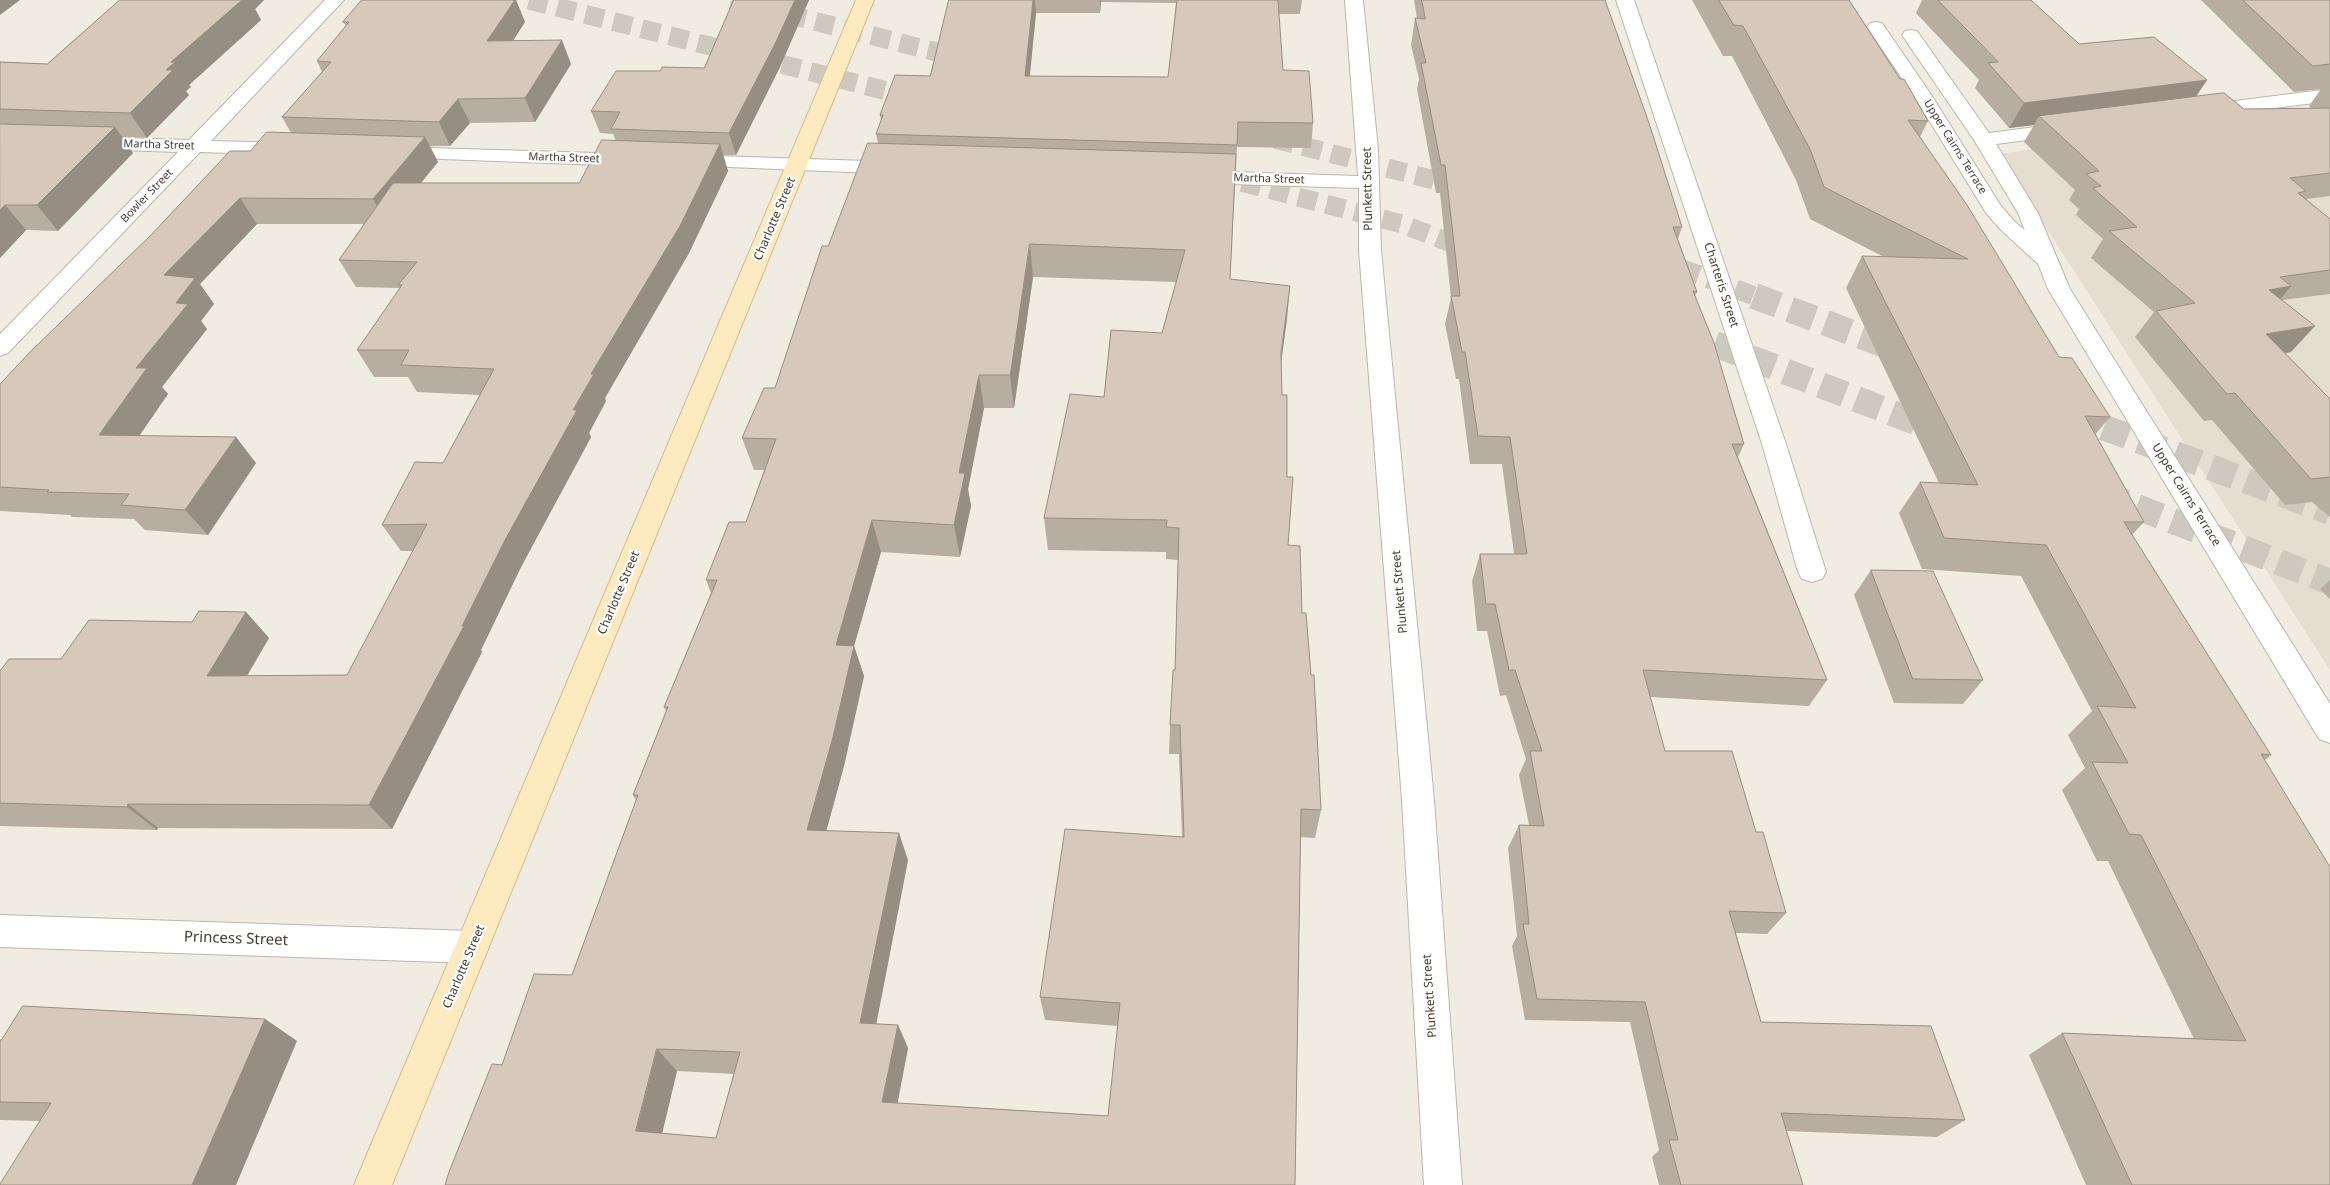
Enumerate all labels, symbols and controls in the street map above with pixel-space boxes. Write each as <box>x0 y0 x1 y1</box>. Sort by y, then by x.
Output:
street label: Upper Cairns Terrace <box>1921 97 1989 197</box>
street label: Martha Street <box>123 137 195 153</box>
street label: Plunkett Street <box>1360 147 1376 231</box>
street label: Martha Street <box>528 150 600 166</box>
street label: Bowler Street <box>118 166 176 226</box>
street label: Martha Street <box>1233 171 1305 187</box>
street label: Charlotte Street <box>751 175 799 263</box>
street label: Charteris Street <box>1701 241 1741 329</box>
street label: Upper Cairns Terrace <box>2148 441 2224 549</box>
street label: Charlotte Street <box>595 549 643 637</box>
street label: Plunkett Street <box>1389 550 1411 634</box>
street label: Charlotte Street <box>440 923 488 1011</box>
street label: Princess Street <box>184 928 288 950</box>
street label: Plunkett Street <box>1420 954 1440 1038</box>

